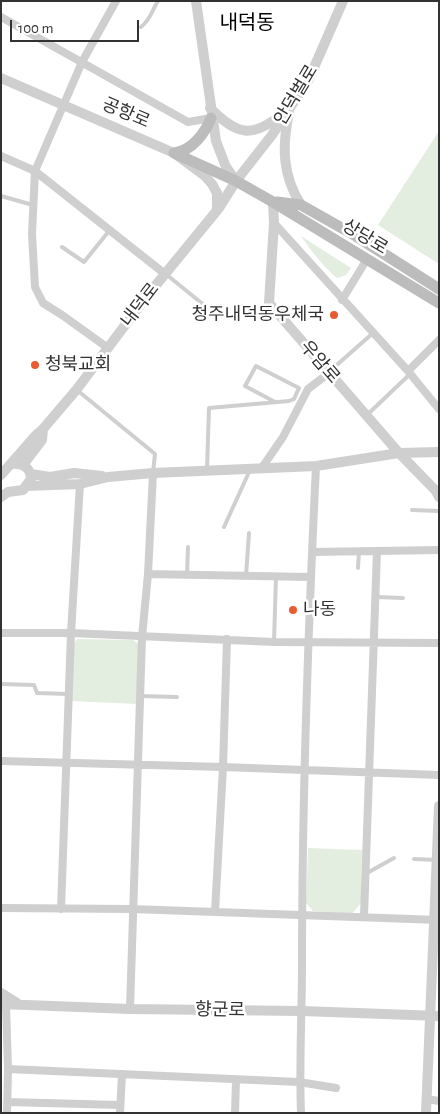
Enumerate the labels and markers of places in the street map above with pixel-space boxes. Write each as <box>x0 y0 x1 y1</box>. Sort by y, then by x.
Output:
place label: 청주내덕동우체국 <box>192 304 324 326</box>
marker: 청주내덕동우체국 <box>328 309 340 321</box>
place label: 청북교회 <box>45 354 111 376</box>
marker: 청북교회 <box>29 359 41 371</box>
place label: 나동 <box>303 599 336 621</box>
marker: 나동 <box>287 604 299 616</box>

